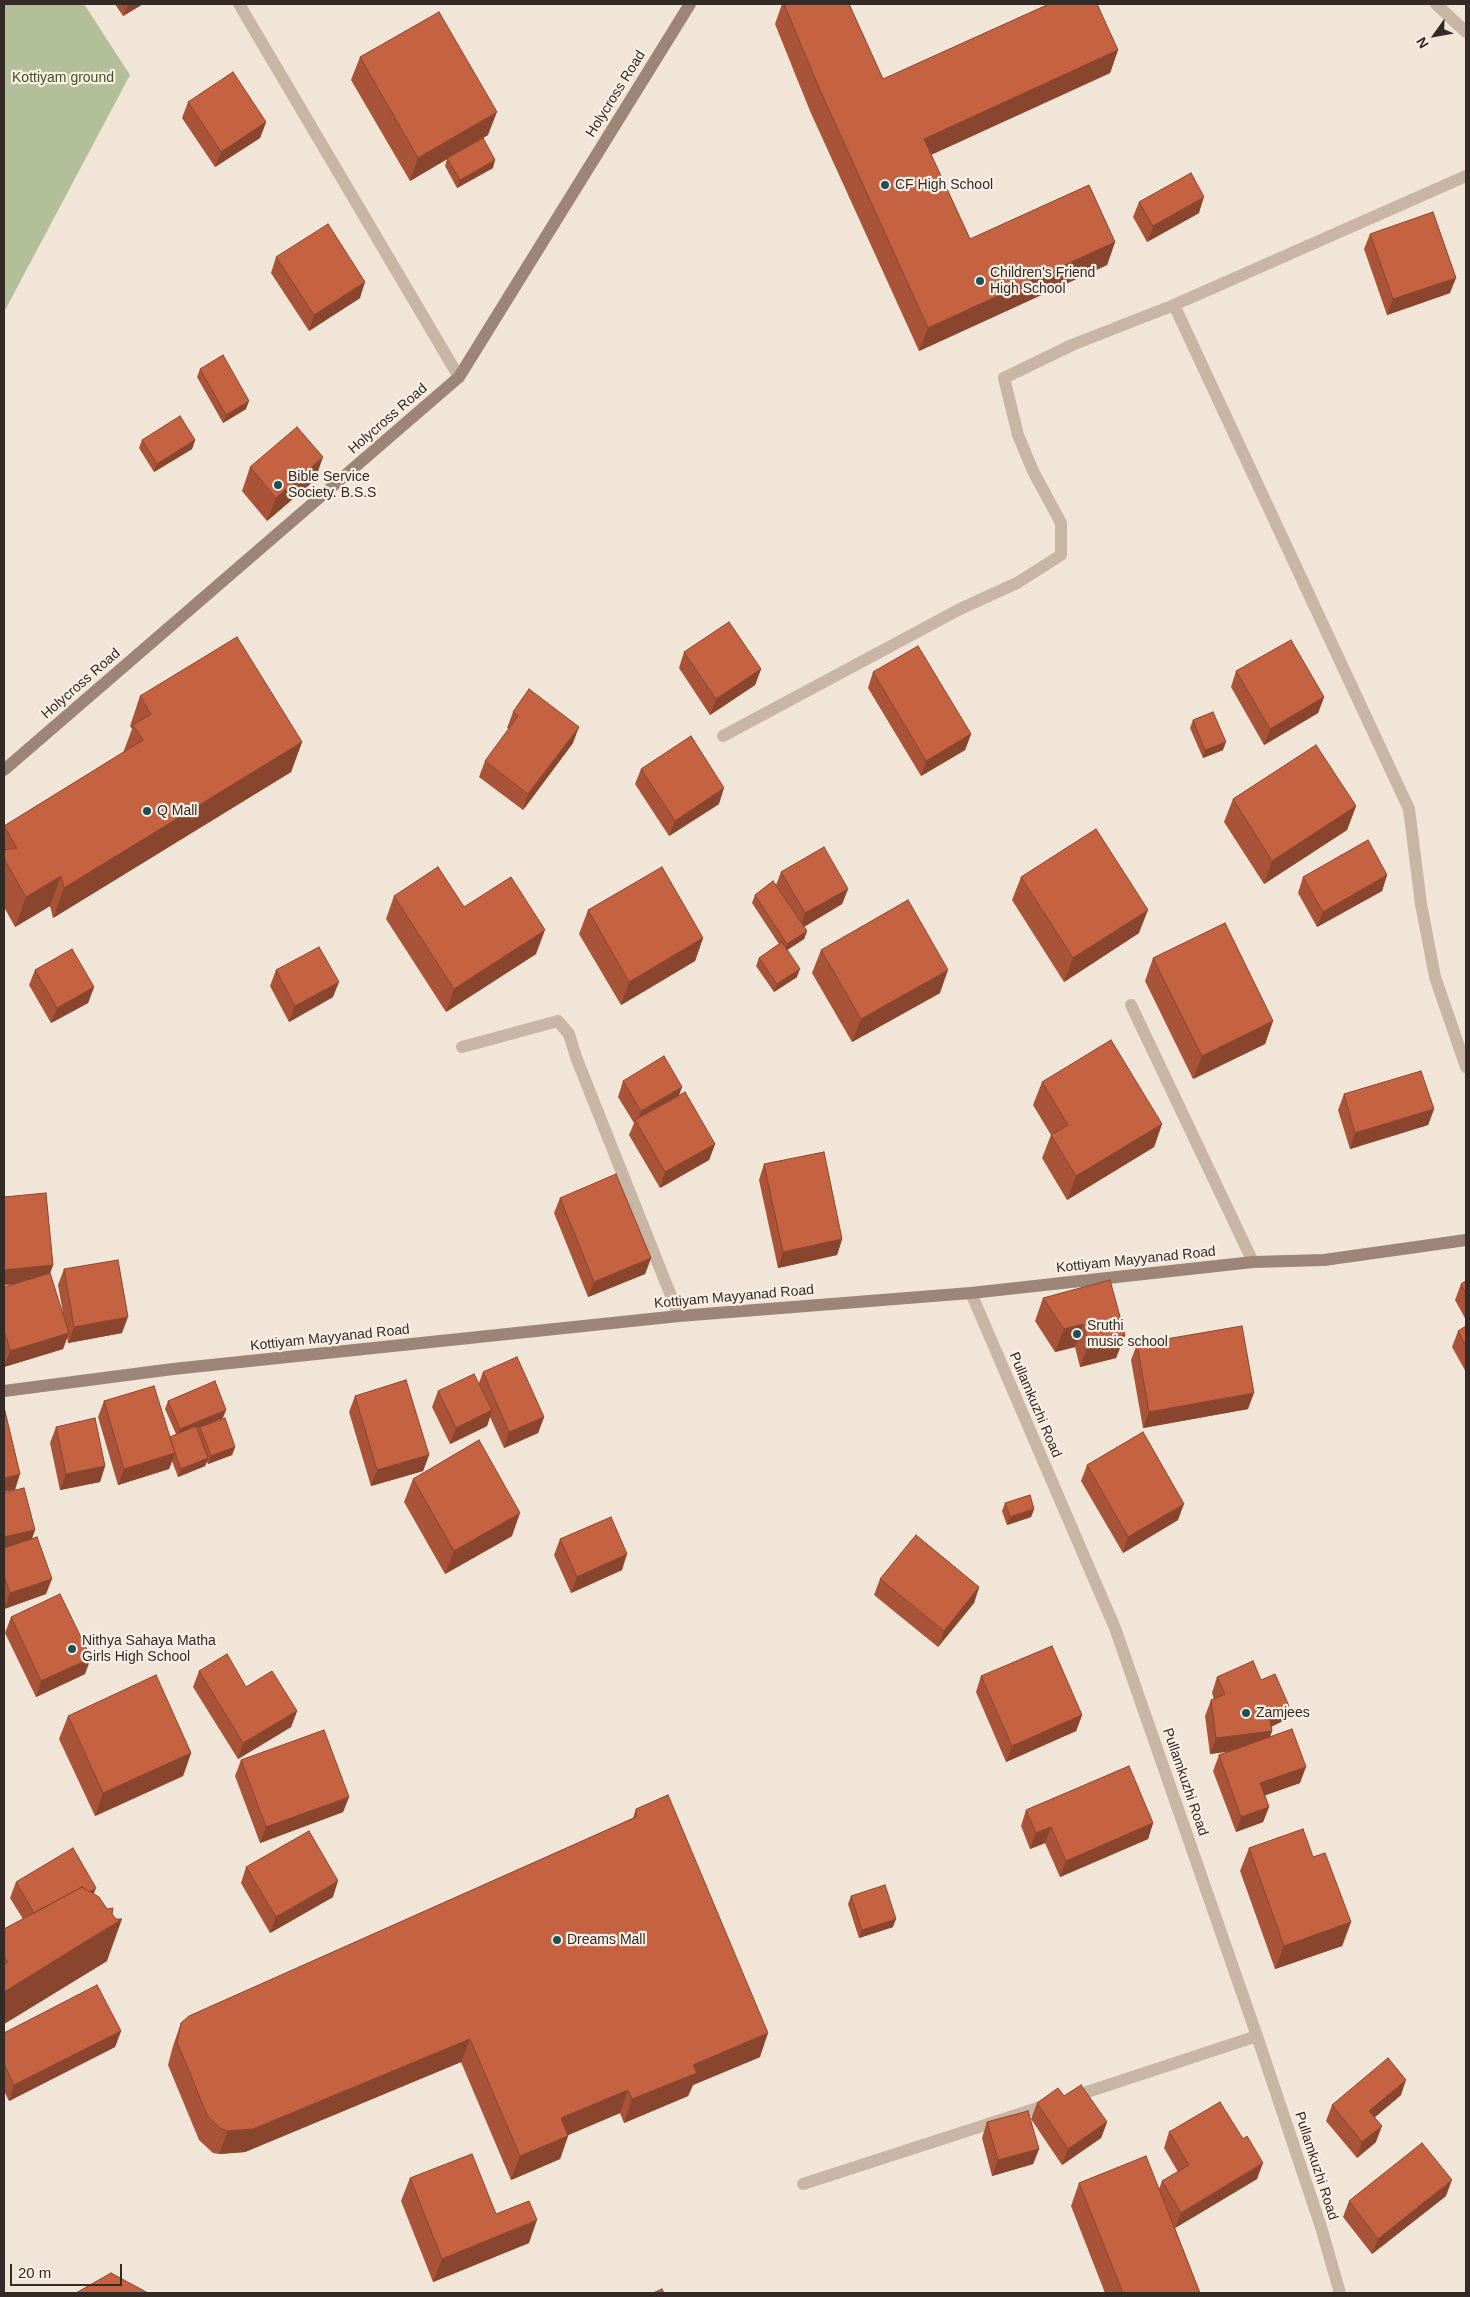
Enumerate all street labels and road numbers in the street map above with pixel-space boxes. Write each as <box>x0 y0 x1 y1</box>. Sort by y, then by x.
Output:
street label: Holycross Road <box>583 48 649 140</box>
street label: Holycross Road <box>345 380 431 458</box>
street label: Holycross Road <box>38 645 124 723</box>
street label: Kottiyam Mayyanad Road <box>1055 1243 1217 1277</box>
street label: Kottiyam Mayyanad Road <box>653 1282 815 1312</box>
street label: Kottiyam Mayyanad Road <box>249 1321 411 1355</box>
street label: Pullamkuzhi Road <box>1005 1350 1065 1460</box>
street label: Pullamkuzhi Road <box>1159 1726 1211 1838</box>
street label: Pullamkuzhi Road <box>1291 2110 1341 2222</box>

